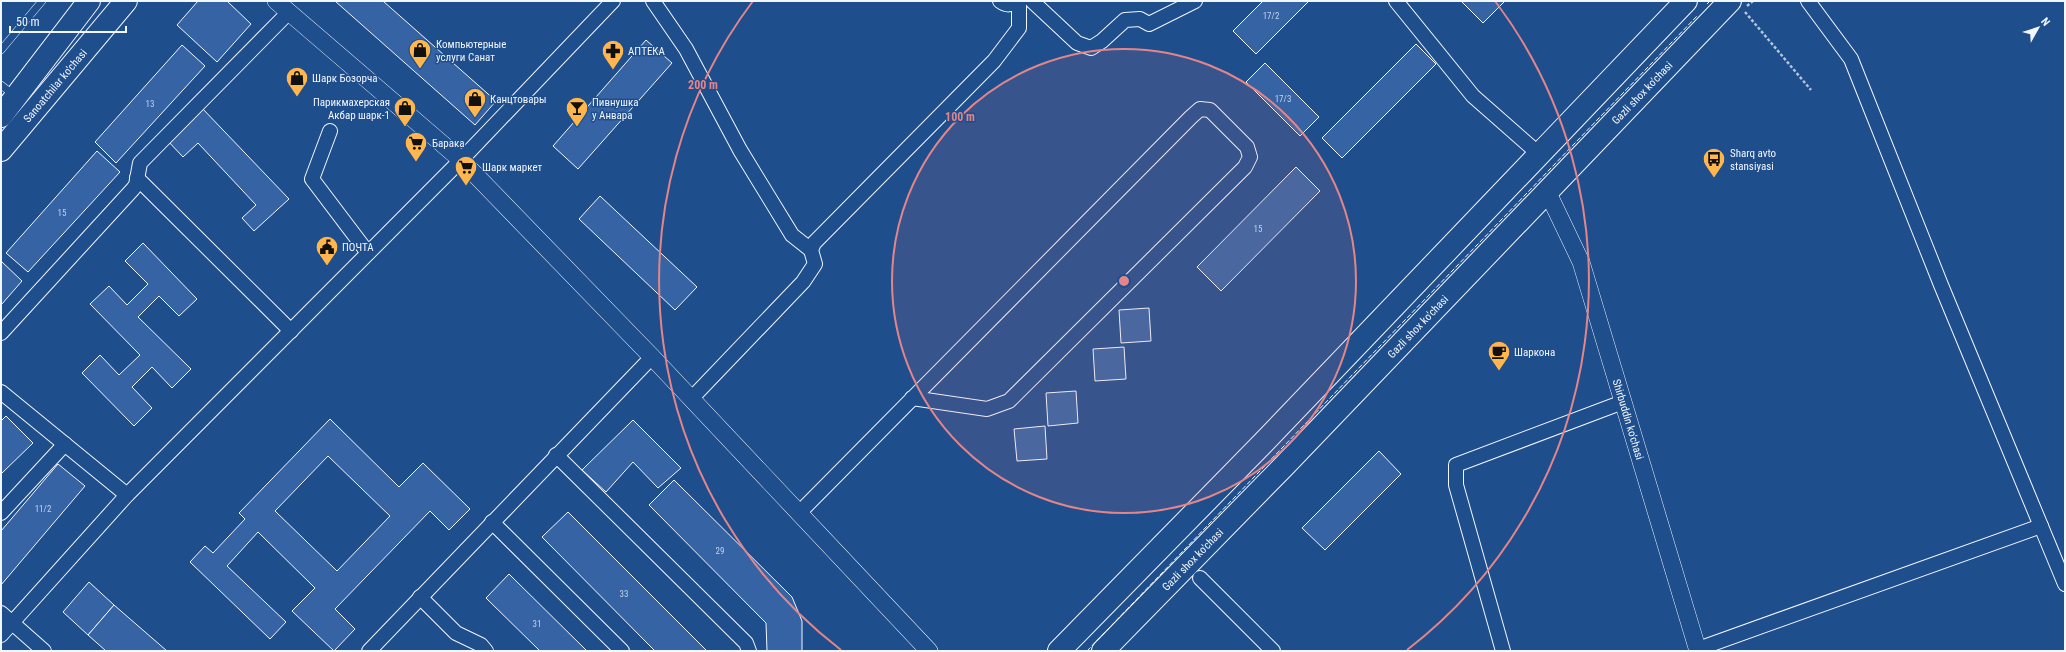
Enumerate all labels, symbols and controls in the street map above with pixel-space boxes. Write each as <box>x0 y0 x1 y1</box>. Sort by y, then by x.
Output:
scale bar <box>10 8 126 34</box>
north arrow <box>2018 8 2058 48</box>
house number: 17/2 <box>1263 11 1280 21</box>
text: 50 m <box>16 15 40 29</box>
text: N <box>2038 15 2053 29</box>
shop icon: Компьютерные услуги Санат <box>407 37 433 70</box>
place label: Компьютерные услуги Санат <box>436 38 506 64</box>
pharmacy icon: АПТЕКА <box>600 38 626 71</box>
place label: АПТЕКА <box>628 45 666 58</box>
street label: Sanoatchilar ko'chasi <box>21 47 90 125</box>
street label: Gazli shox ko'chasi <box>1609 59 1675 127</box>
shop icon: Шарк Бозорча <box>284 65 310 98</box>
place label: Шарк Бозорча <box>312 72 377 85</box>
text: 200 m <box>688 78 718 92</box>
shop icon: Канцтовары <box>462 86 488 119</box>
place label: Канцтовары <box>490 93 546 106</box>
house number: 17/3 <box>1275 94 1291 104</box>
shop icon: Парикмахерская Акбар шарк-1 <box>392 95 418 128</box>
bar icon: Пивнушка у Анвара <box>564 95 590 128</box>
place label: Парикмахерская Акбар шарк-1 <box>313 96 390 122</box>
place label: Пивнушка у Анвара <box>592 96 638 122</box>
house number: 13 <box>146 99 154 109</box>
text: 100 m <box>945 110 975 124</box>
supermarket icon: Барака <box>403 130 429 163</box>
place label: Барака <box>432 137 465 150</box>
bus stop icon: Sharq avto stansiyasi <box>1701 146 1727 179</box>
place label: Sharq avto stansiyasi <box>1730 147 1777 173</box>
supermarket icon: Шарк маркет <box>453 154 479 187</box>
place label: Шарк маркет <box>482 161 543 174</box>
house number: 15 <box>58 208 67 218</box>
house number: 15 <box>1254 224 1263 234</box>
public building icon: ПОЧТА <box>314 234 340 267</box>
place label: ПОЧТА <box>342 241 374 254</box>
centre of rings <box>1117 274 1131 288</box>
street label: Gazli shox ko'chasi <box>1385 293 1451 361</box>
cafe icon: Шаркона <box>1486 339 1512 372</box>
place label: Шаркона <box>1514 346 1555 359</box>
street label: Shirbuddin ko'chasi <box>1610 378 1646 461</box>
house number: 11/2 <box>35 504 52 514</box>
street label: Gazli shox ko'chasi <box>1160 526 1226 594</box>
house number: 29 <box>716 546 724 556</box>
house number: 33 <box>620 589 628 599</box>
house number: 31 <box>533 619 541 629</box>

